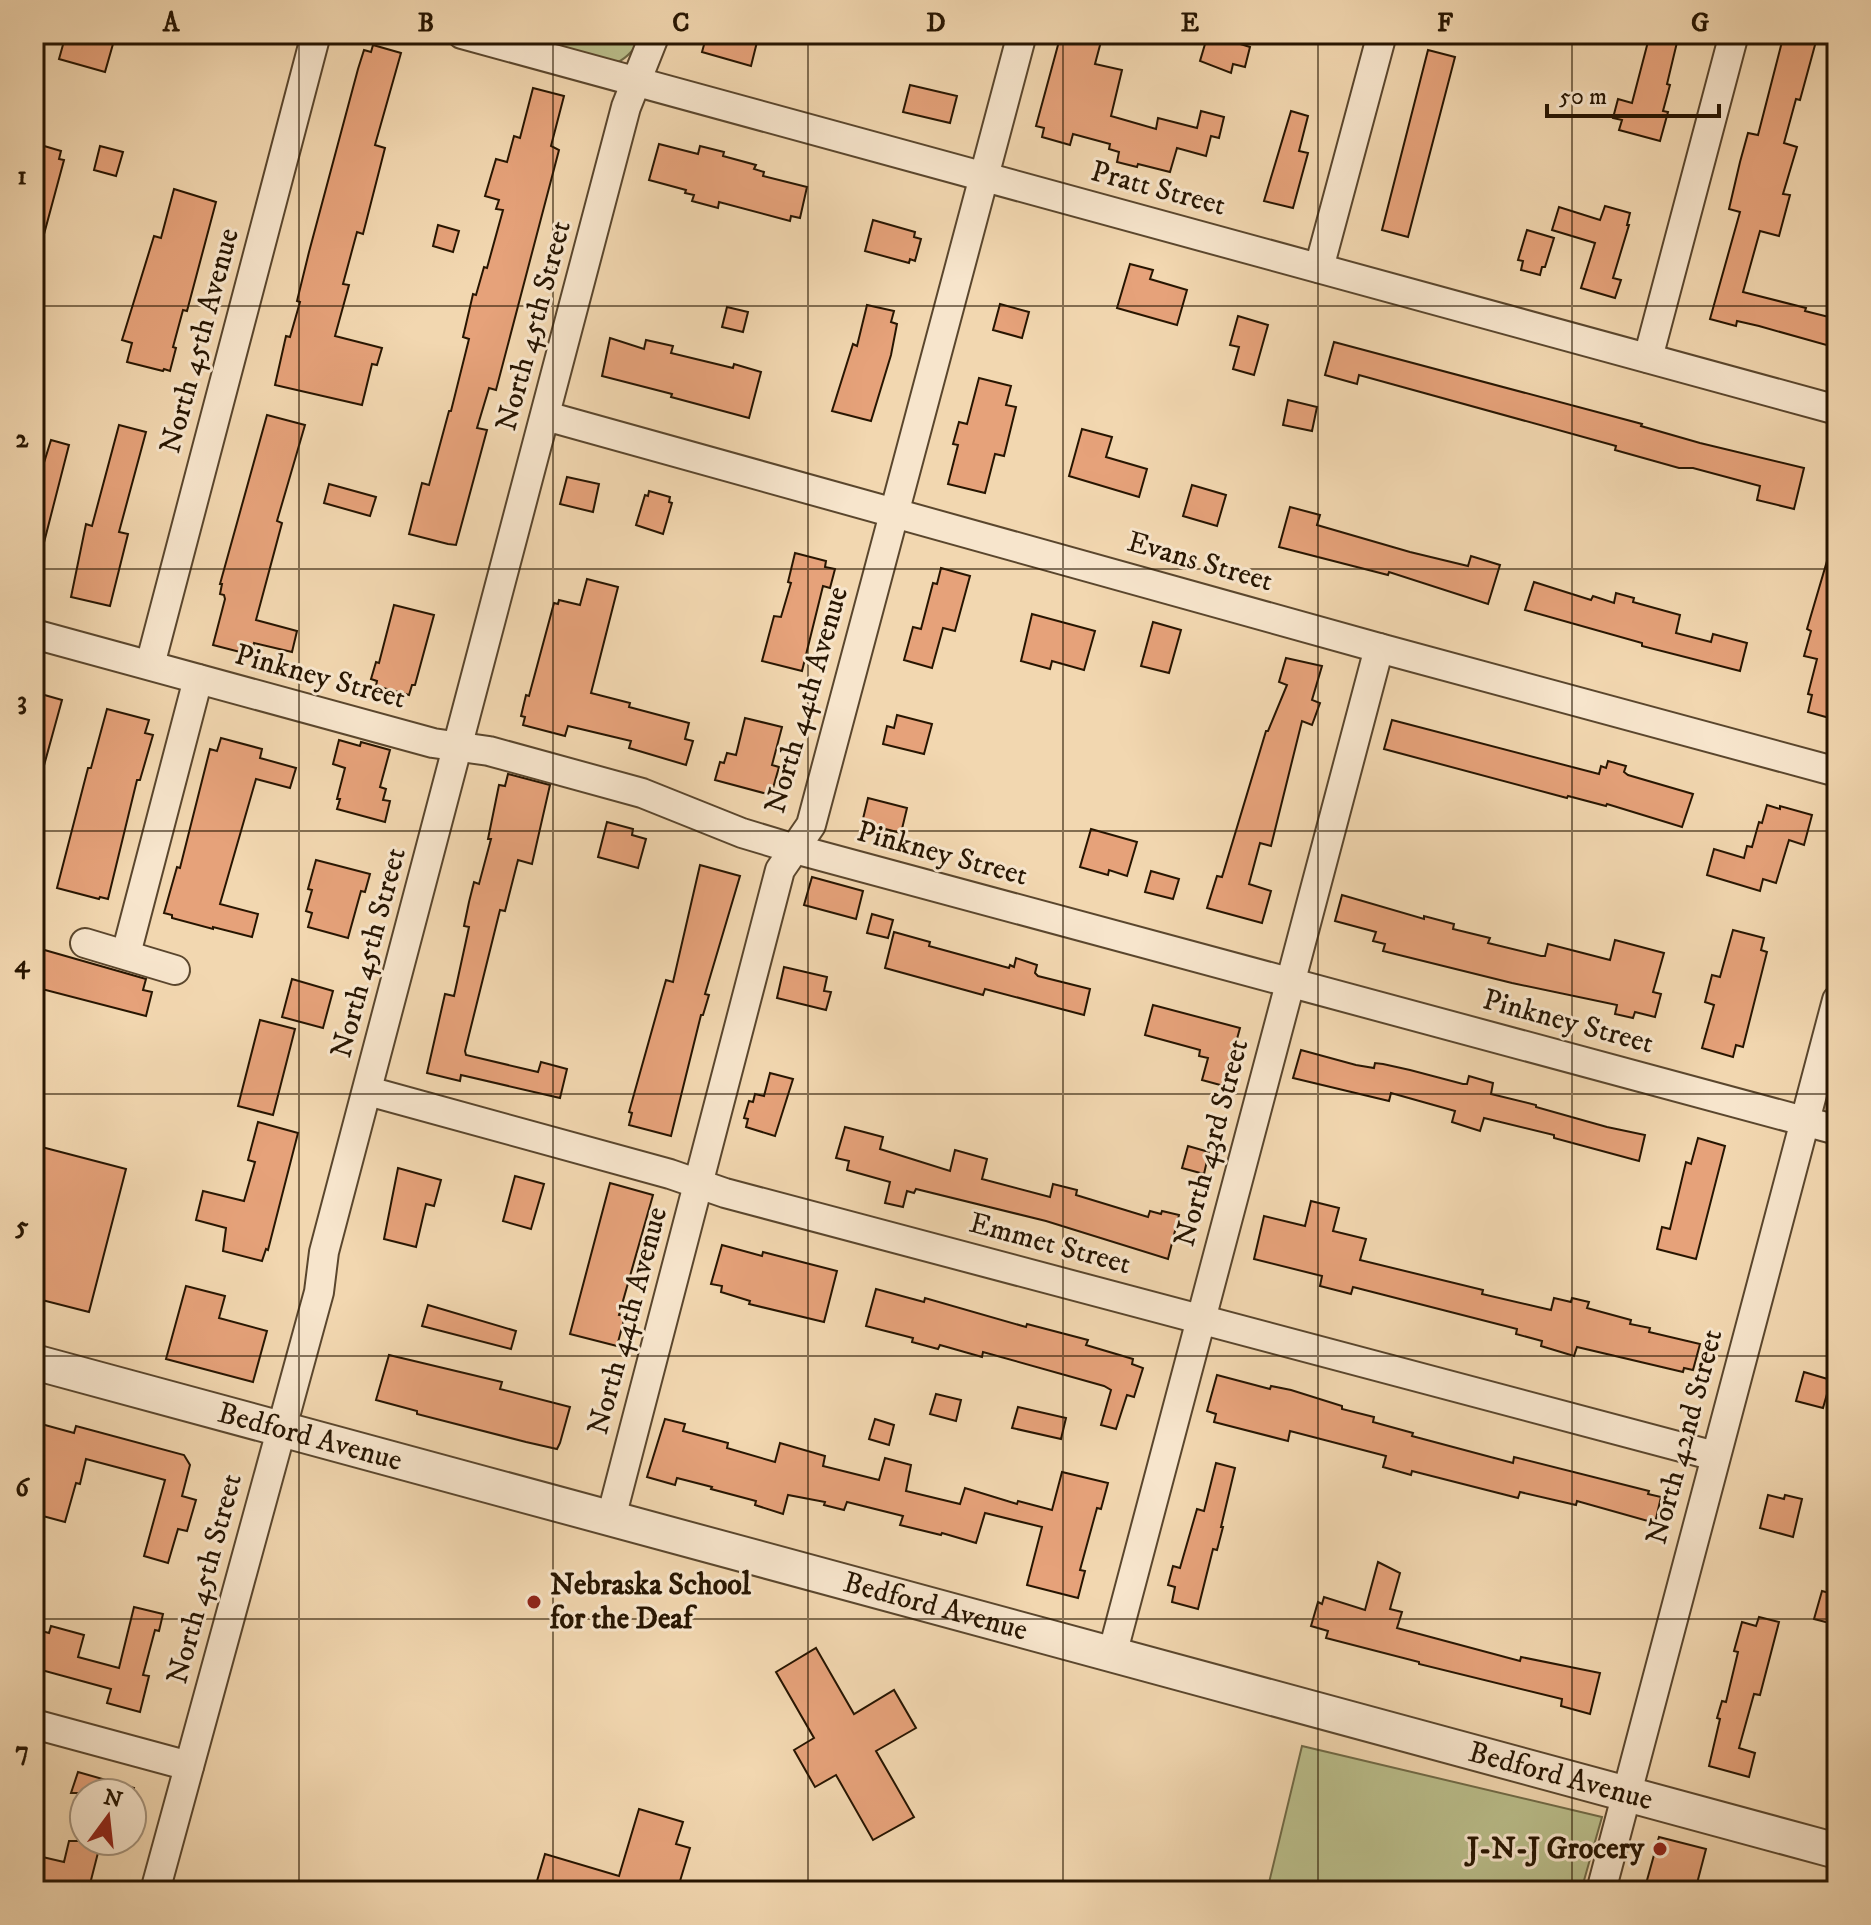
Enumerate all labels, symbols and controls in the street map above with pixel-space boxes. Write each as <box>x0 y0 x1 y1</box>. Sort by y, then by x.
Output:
text: A <box>162 7 181 40</box>
text: B <box>418 7 434 40</box>
text: C <box>672 7 690 40</box>
text: D <box>926 7 946 40</box>
text: E <box>1181 7 1199 40</box>
text: F <box>1437 7 1454 40</box>
text: G <box>1691 7 1709 40</box>
scale bar <box>1547 68 1719 118</box>
text: 50 m <box>1559 82 1607 112</box>
street label: Pratt Street <box>1087 153 1229 225</box>
text: 1 <box>17 160 27 193</box>
street label: North 45th Street <box>488 217 580 435</box>
street label: North 45th Avenue <box>152 224 248 458</box>
text: 2 <box>16 423 30 456</box>
street label: Evans Street <box>1123 524 1277 600</box>
street label: North 44th Avenue <box>757 582 857 818</box>
street label: Pinkney Street <box>231 636 409 718</box>
text: 3 <box>17 685 27 718</box>
street label: Pinkney Street <box>853 813 1031 895</box>
street label: North 45th Street <box>323 844 415 1062</box>
text: 4 <box>15 948 31 981</box>
street label: Pinkney Street <box>1479 981 1657 1063</box>
street label: North 43rd Street <box>1167 1035 1257 1251</box>
street label: North 44th Avenue <box>580 1203 676 1439</box>
street label: Emmet Street <box>965 1205 1135 1283</box>
text: 5 <box>15 1210 29 1243</box>
street label: North 42nd Street <box>1638 1325 1732 1549</box>
street label: Bedford Avenue <box>214 1394 406 1479</box>
street label: North 45th Street <box>159 1470 251 1688</box>
text: 6 <box>15 1472 30 1505</box>
street label: Bedford Avenue <box>839 1564 1032 1649</box>
place label: Nebraska School for the Deaf <box>549 1567 752 1638</box>
marker: Nebraska School for the Deaf <box>525 1593 543 1611</box>
street label: Bedford Avenue <box>1465 1733 1657 1819</box>
text: 7 <box>15 1735 29 1768</box>
north arrow <box>68 1777 148 1857</box>
text: N <box>101 1784 125 1815</box>
place label: J-N-J Grocery <box>1464 1831 1645 1868</box>
marker: J-N-J Grocery <box>1651 1840 1669 1858</box>

